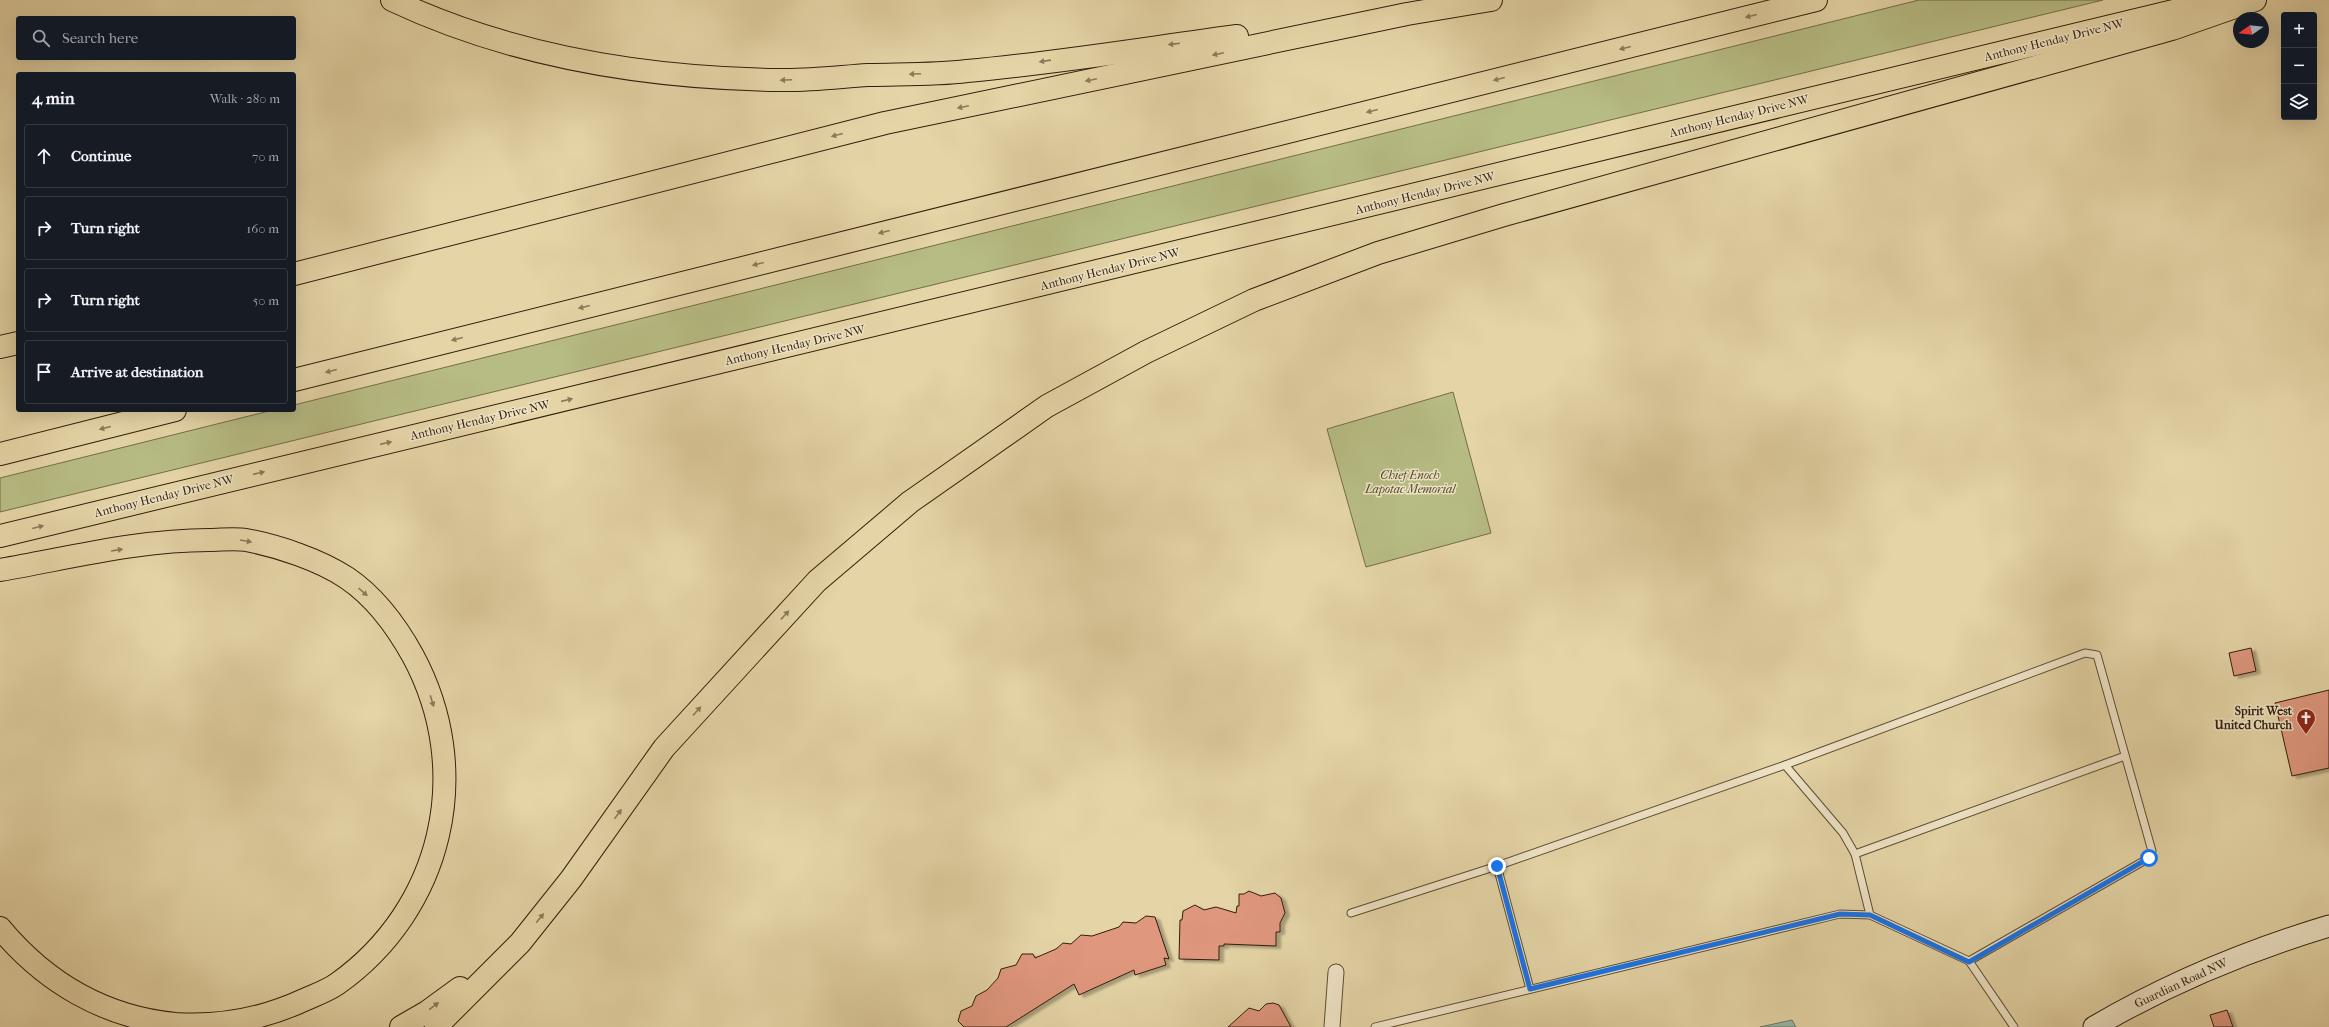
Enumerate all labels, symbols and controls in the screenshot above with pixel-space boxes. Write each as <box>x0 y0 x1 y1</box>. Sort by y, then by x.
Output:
north arrow <box>2233 12 2269 48</box>
map controls <box>2281 12 2317 120</box>
button: + <box>2281 12 2317 48</box>
one-way arrow <box>1745 14 1757 20</box>
search box <box>16 16 296 60</box>
street label: Anthony Henday Drive NW <box>1982 16 2126 64</box>
icon: search <box>30 27 52 49</box>
text: Search here <box>62 29 138 47</box>
one-way arrow <box>1168 41 1180 48</box>
one-way arrow <box>1618 45 1631 51</box>
button: − <box>2281 48 2317 84</box>
one-way arrow <box>1212 51 1224 57</box>
one-way arrow <box>1039 58 1051 64</box>
one-way arrow <box>909 70 921 77</box>
one-way arrow <box>1492 76 1504 82</box>
one-way arrow <box>779 77 792 83</box>
one-way arrow <box>1084 78 1097 84</box>
button: layers <box>2281 84 2317 120</box>
text: 4 min <box>32 88 75 108</box>
text: Walk · 280 m <box>210 91 280 106</box>
street label: Anthony Henday Drive NW <box>1667 92 1811 140</box>
one-way arrow <box>957 104 969 110</box>
one-way arrow <box>1366 108 1379 114</box>
one-way arrow <box>830 133 843 139</box>
icon: ahead <box>33 145 55 167</box>
text: Continue <box>71 147 131 165</box>
text: 70 m <box>252 149 279 164</box>
street label: Anthony Henday Drive NW <box>1353 169 1497 217</box>
icon: right <box>33 217 55 239</box>
text: Turn right <box>71 219 140 237</box>
text: 160 m <box>247 221 279 236</box>
one-way arrow <box>878 229 890 235</box>
street label: Anthony Henday Drive NW <box>1038 245 1182 293</box>
one-way arrow <box>752 261 764 267</box>
icon: right <box>33 289 55 311</box>
text: Turn right <box>71 291 140 309</box>
text: 50 m <box>253 293 279 308</box>
one-way arrow <box>577 305 590 311</box>
street label: Anthony Henday Drive NW <box>723 322 867 368</box>
one-way arrow <box>451 336 463 342</box>
icon: arrive <box>33 361 55 383</box>
text: Arrive at destination <box>71 363 203 381</box>
one-way arrow <box>325 368 338 374</box>
one-way arrow <box>561 396 573 402</box>
street label: Anthony Henday Drive NW <box>408 397 552 443</box>
one-way arrow <box>99 425 112 431</box>
one-way arrow <box>380 439 392 445</box>
park label: Chief Enoch Lapotac Memorial <box>1364 468 1457 496</box>
one-way arrow <box>253 469 266 475</box>
street label: Anthony Henday Drive NW <box>92 472 236 520</box>
one-way arrow <box>32 523 44 529</box>
one-way arrow <box>240 538 252 544</box>
one-way arrow <box>111 546 123 552</box>
one-way arrow <box>358 588 369 597</box>
one-way arrow <box>780 610 790 620</box>
one-way arrow <box>429 695 435 707</box>
place label: Spirit West United Church <box>2213 704 2293 732</box>
one-way arrow <box>693 706 702 716</box>
church icon: Spirit West United Church <box>2295 707 2317 735</box>
one-way arrow <box>614 808 622 819</box>
route start <box>2140 849 2158 867</box>
route end <box>1488 857 1506 875</box>
one-way arrow <box>536 912 544 923</box>
street label: Guardian Road NW <box>2132 955 2231 1011</box>
one-way arrow <box>429 1002 440 1011</box>

